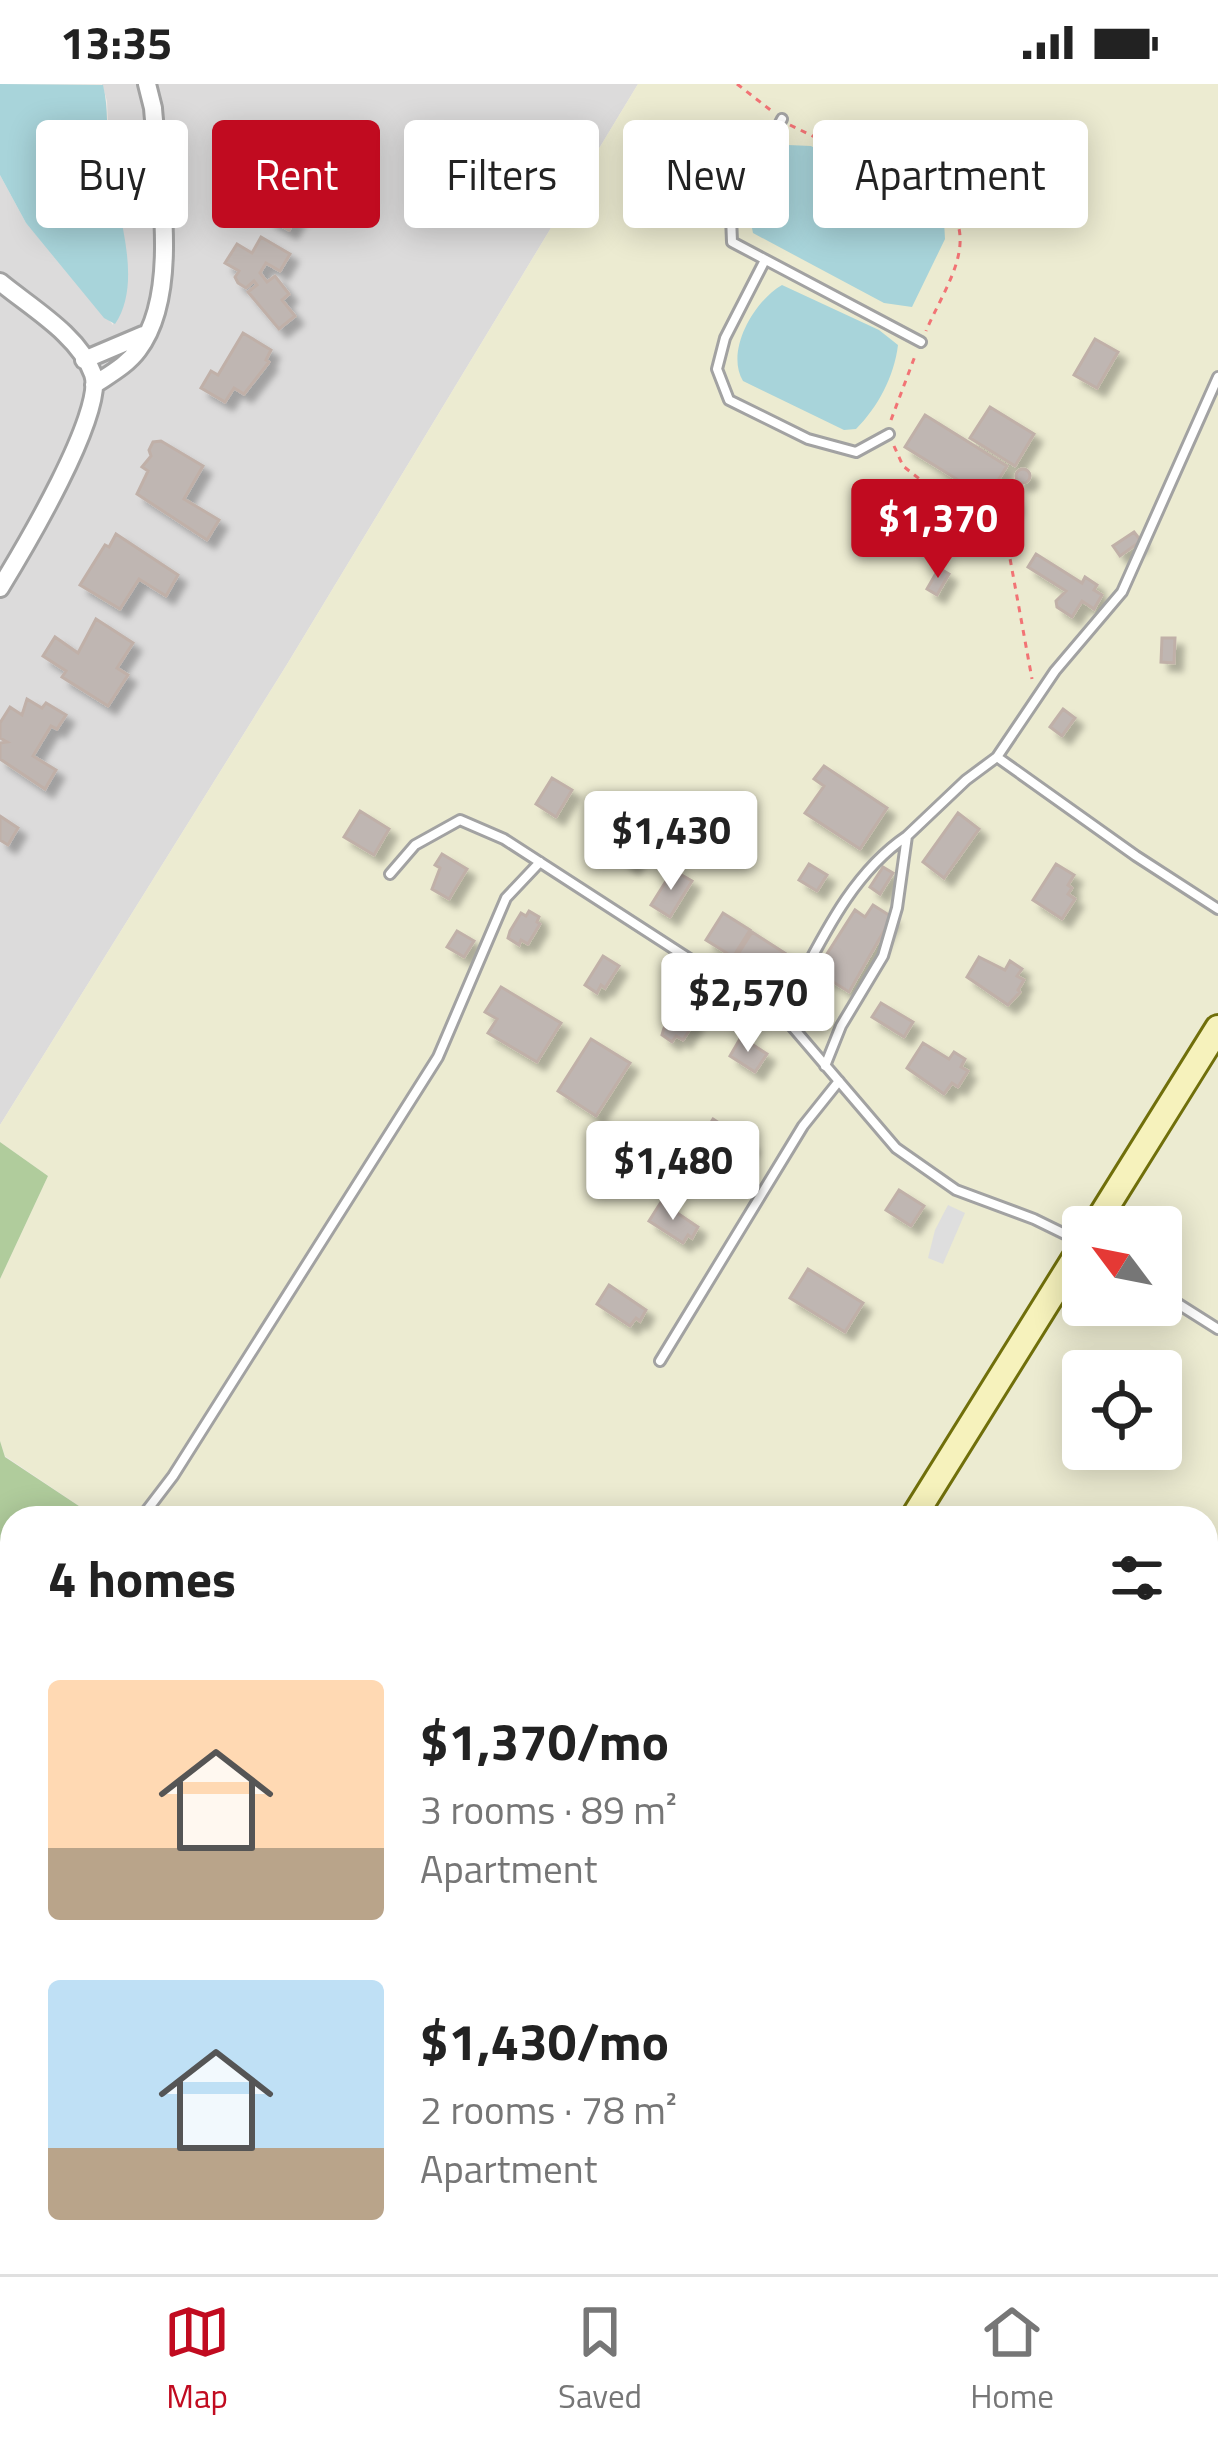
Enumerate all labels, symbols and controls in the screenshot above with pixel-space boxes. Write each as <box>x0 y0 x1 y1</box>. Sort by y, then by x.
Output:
text: 13:35 <box>60 8 172 76</box>
chip: Buy <box>36 120 188 228</box>
chip: Rent <box>212 120 380 228</box>
chip: Filters <box>404 120 599 228</box>
chip: New <box>623 120 789 228</box>
chip: Apartment <box>813 120 1088 228</box>
pin: $1,370 <box>840 479 1036 581</box>
text: $1,370 <box>878 488 998 547</box>
pin: $1,430 <box>573 791 769 893</box>
text: $1,430 <box>611 800 731 859</box>
pin: $2,570 <box>650 953 846 1055</box>
text: $2,570 <box>688 962 808 1021</box>
pin: $1,480 <box>575 1121 771 1223</box>
text: $1,480 <box>613 1130 733 1189</box>
north arrow <box>1062 1206 1182 1326</box>
map controls <box>1062 1206 1182 1470</box>
button: locate <box>1062 1350 1182 1470</box>
text: 4 homes <box>48 1539 236 1617</box>
icon: filters <box>1104 1545 1170 1611</box>
text: $1,370/mo <box>420 1702 669 1780</box>
icon: home <box>144 1728 288 1872</box>
text: 3 rooms · 89 m² <box>420 1780 677 1839</box>
text: Apartment <box>420 1839 597 1898</box>
text: $1,430/mo <box>420 2002 669 2080</box>
icon: home <box>144 2028 288 2172</box>
text: 2 rooms · 78 m² <box>420 2080 677 2139</box>
text: Apartment <box>420 2139 597 2198</box>
tab: Map <box>164 2299 230 2421</box>
tab: Saved <box>558 2299 642 2421</box>
tab: Home <box>970 2299 1054 2421</box>

